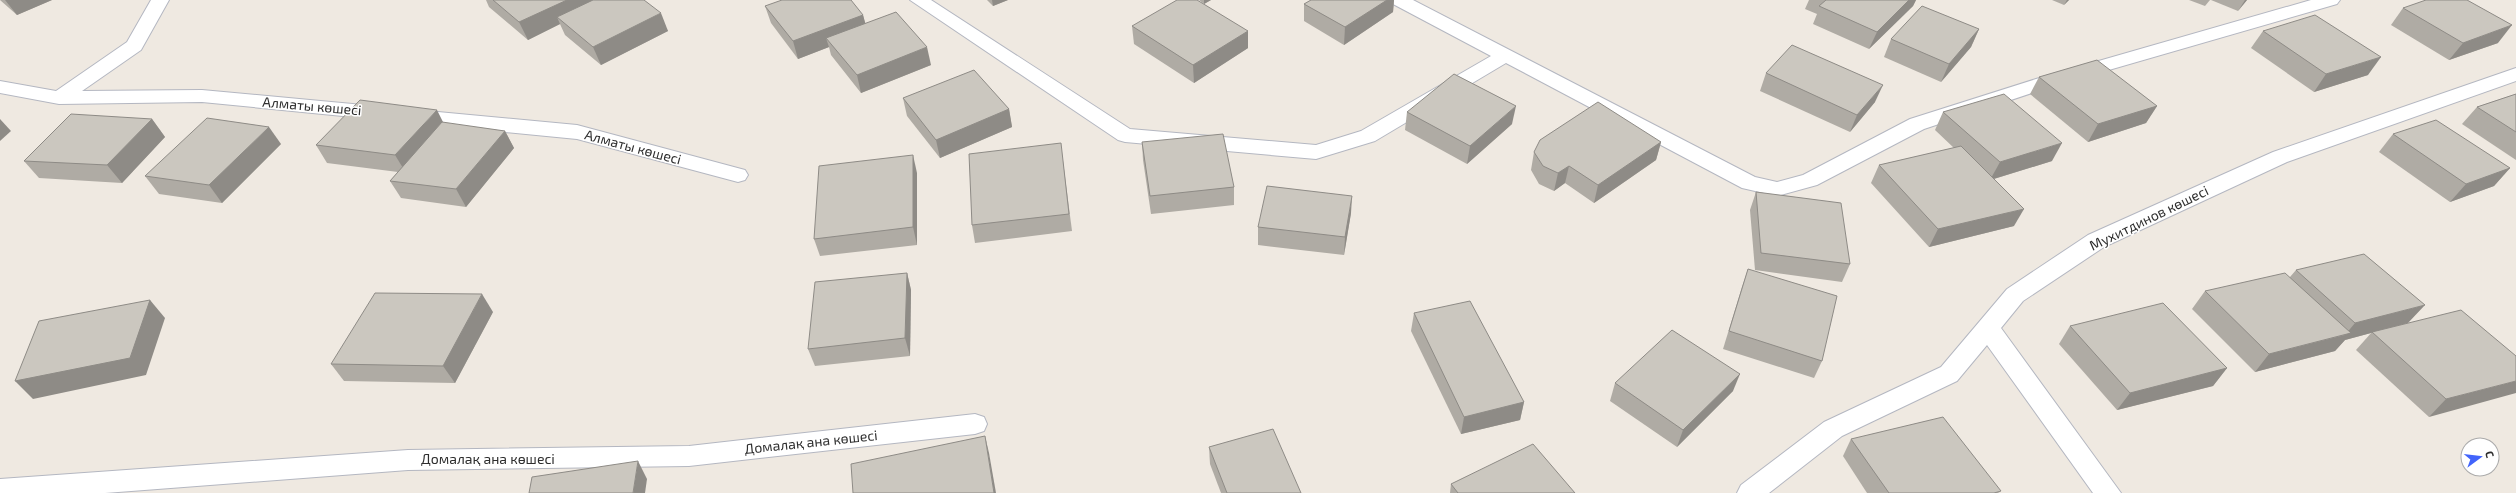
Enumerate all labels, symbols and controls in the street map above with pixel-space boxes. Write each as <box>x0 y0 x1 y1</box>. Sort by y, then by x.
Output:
street label: Алматы көшесі <box>262 93 362 118</box>
street label: Алматы көшесі <box>583 125 683 168</box>
street label: Мухитдинов көшесі <box>2086 181 2211 254</box>
street label: Домалақ ана көшесі <box>744 426 878 457</box>
north arrow <box>2460 437 2500 477</box>
text: С <box>2483 449 2497 460</box>
street label: Домалақ ана көшесі <box>421 450 555 467</box>

